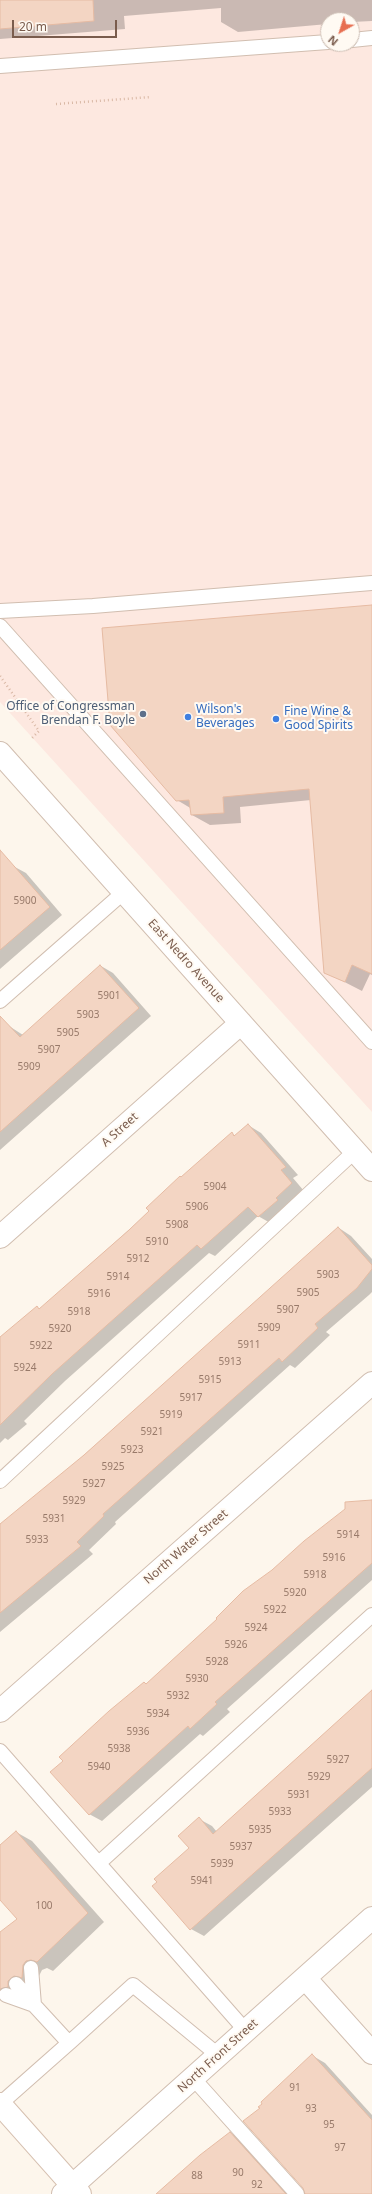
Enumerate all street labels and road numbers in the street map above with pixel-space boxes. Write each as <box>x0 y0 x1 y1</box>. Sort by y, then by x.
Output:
street label: East Nedro Avenue <box>145 916 227 1006</box>
street label: A Street <box>99 1110 141 1150</box>
street label: North Water Street <box>141 1507 231 1587</box>
street label: North Front Street <box>175 2016 261 2096</box>

